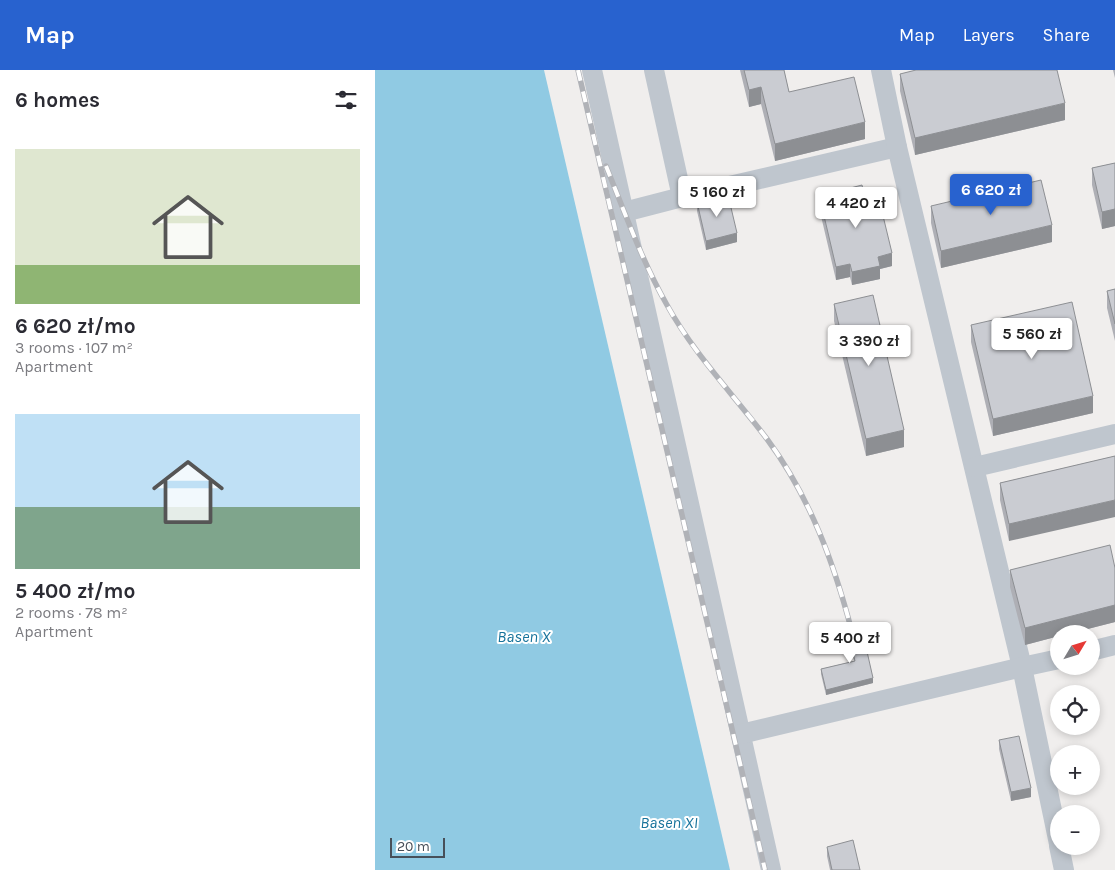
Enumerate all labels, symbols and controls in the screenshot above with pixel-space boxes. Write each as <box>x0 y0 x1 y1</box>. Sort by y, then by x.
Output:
text: Map <box>25 21 75 49</box>
text: Map <box>899 24 935 46</box>
text: Layers <box>963 24 1015 46</box>
text: Share <box>1043 24 1090 46</box>
icon: filters <box>332 86 360 114</box>
text: 6 homes <box>15 88 100 112</box>
pin: 6 620 zł <box>939 174 1043 216</box>
pin: 5 160 zł <box>665 176 769 218</box>
text: 6 620 zł <box>961 180 1021 199</box>
icon: home <box>143 182 233 272</box>
text: 5 160 zł <box>689 182 745 201</box>
pin: 4 420 zł <box>804 186 908 229</box>
text: 4 420 zł <box>826 193 886 212</box>
text: 6 620 zł/mo <box>15 314 136 338</box>
pin: 5 560 zł <box>980 318 1084 360</box>
pin: 3 390 zł <box>817 324 921 367</box>
text: 5 560 zł <box>1002 324 1062 343</box>
text: 3 390 zł <box>839 331 899 350</box>
text: 3 rooms · 107 m² <box>15 338 133 357</box>
text: Apartment <box>15 357 93 376</box>
icon: home <box>143 447 233 537</box>
text: 5 400 zł/mo <box>15 579 135 603</box>
text: 2 rooms · 78 m² <box>15 603 128 622</box>
text: Apartment <box>15 622 93 641</box>
pin: 5 400 zł <box>798 622 902 664</box>
north arrow <box>1050 625 1100 675</box>
map controls <box>1050 625 1100 855</box>
water label: Basen X <box>497 627 551 646</box>
text: 5 400 zł <box>820 628 880 647</box>
button: locate <box>1050 685 1100 735</box>
button: + <box>1050 745 1100 795</box>
button: − <box>1050 805 1100 855</box>
water label: Basen XI <box>640 813 698 832</box>
scale bar <box>390 835 445 858</box>
text: 20 m <box>397 838 430 855</box>

